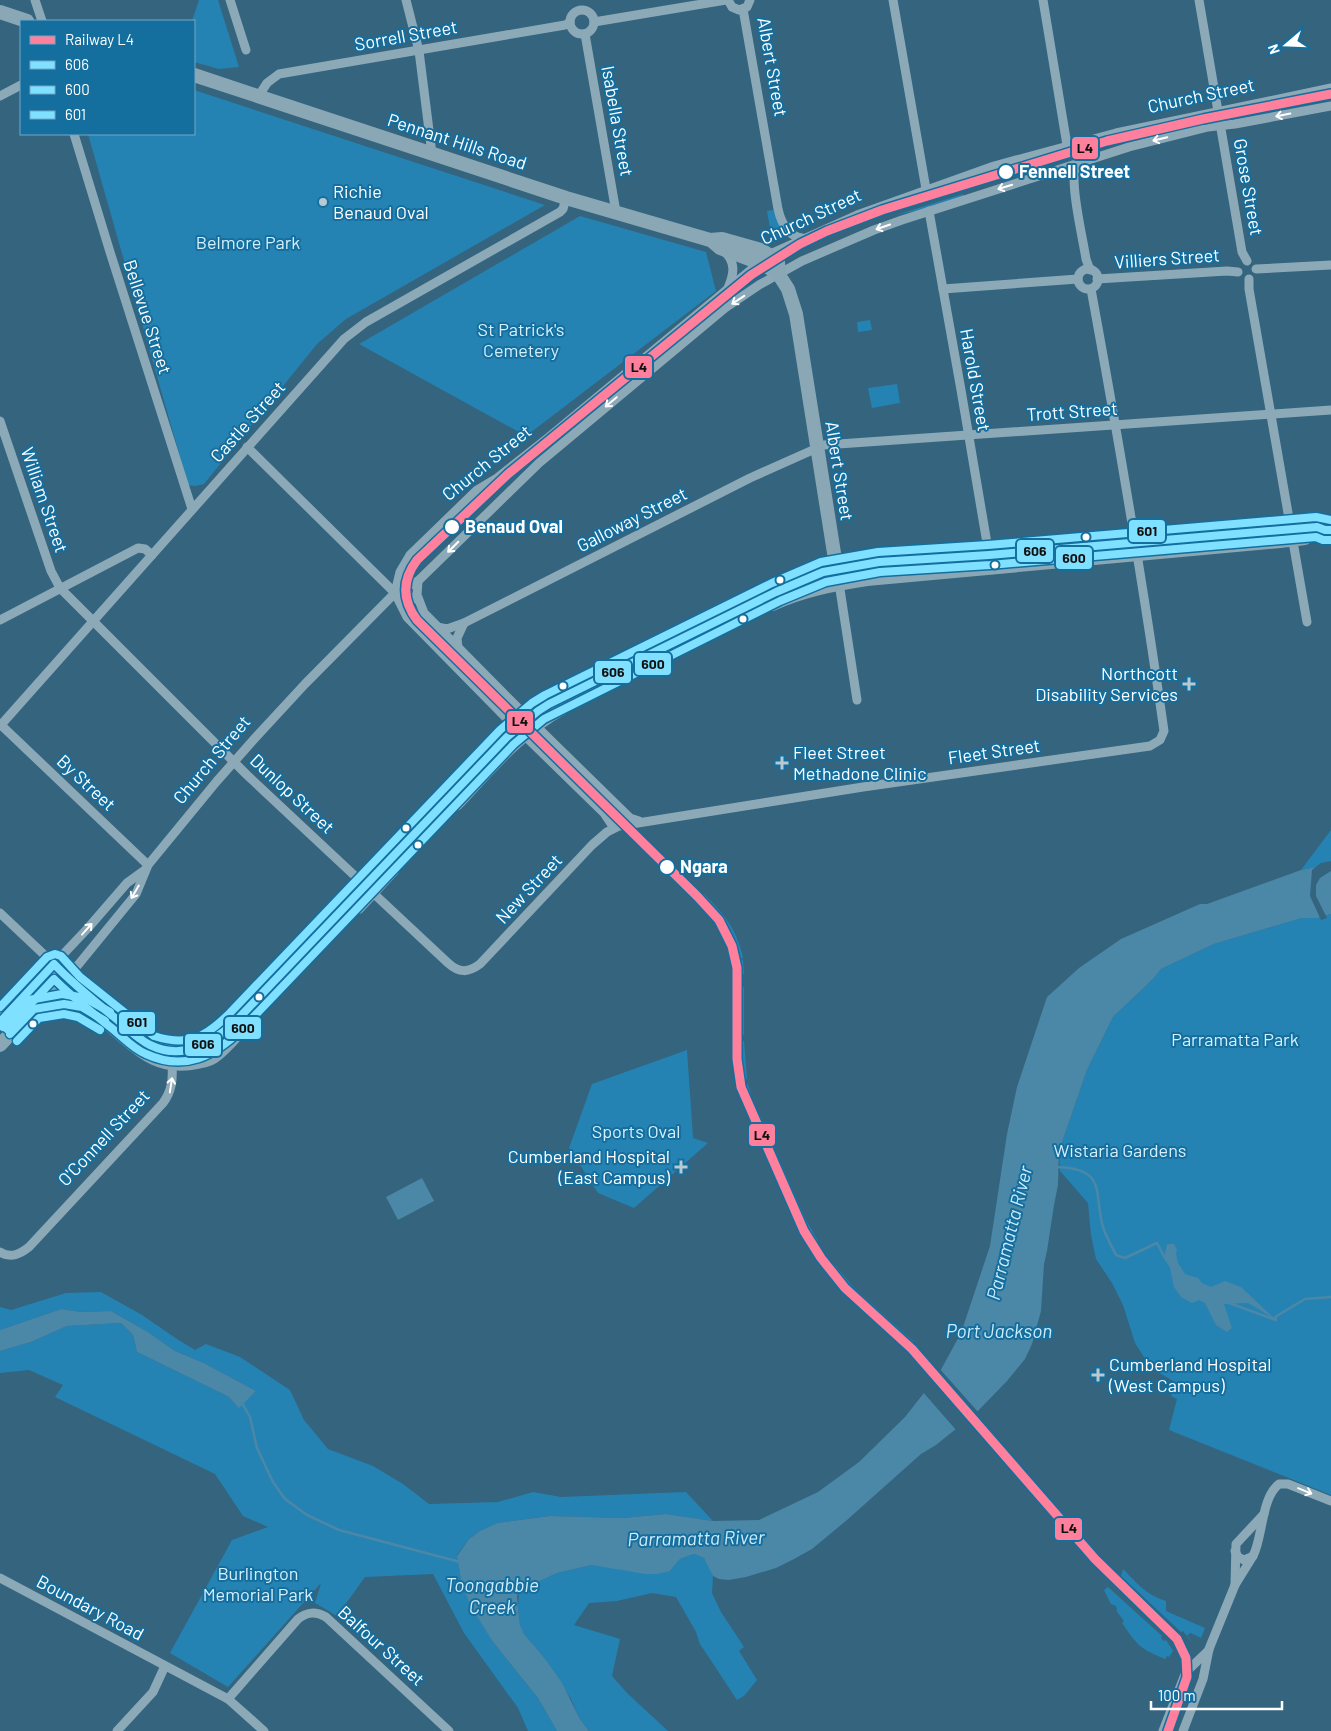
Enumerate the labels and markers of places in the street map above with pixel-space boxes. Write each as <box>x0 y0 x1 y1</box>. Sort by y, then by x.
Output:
place label: Fennell Street <box>1019 160 1130 182</box>
marker: Fennell Street <box>997 163 1015 181</box>
place label: Richie Benaud Oval <box>333 180 429 223</box>
marker: Richie Benaud Oval <box>317 196 329 208</box>
place label: Benaud Oval <box>465 515 563 537</box>
marker: Benaud Oval <box>443 518 461 536</box>
unlabelled marker <box>1081 532 1091 542</box>
unlabelled marker <box>990 560 1000 570</box>
unlabelled marker <box>775 575 785 585</box>
unlabelled marker <box>738 614 748 624</box>
place label: Northcott Disability Services <box>1035 662 1178 705</box>
marker: Northcott Disability Services <box>1182 677 1196 691</box>
unlabelled marker <box>558 681 568 691</box>
place label: Fleet Street Methadone Clinic <box>793 741 927 784</box>
marker: Fleet Street Methadone Clinic <box>775 756 789 770</box>
unlabelled marker <box>401 823 411 833</box>
unlabelled marker <box>413 840 423 850</box>
place label: Ngara <box>680 855 728 877</box>
marker: Ngara <box>658 858 676 876</box>
unlabelled marker <box>254 992 264 1002</box>
unlabelled marker <box>28 1019 38 1029</box>
place label: Cumberland Hospital (East Campus) <box>508 1145 670 1188</box>
marker: Cumberland Hospital (East Campus) <box>674 1160 688 1174</box>
place label: Cumberland Hospital (West Campus) <box>1108 1353 1271 1396</box>
marker: Cumberland Hospital (West Campus) <box>1091 1368 1105 1382</box>

